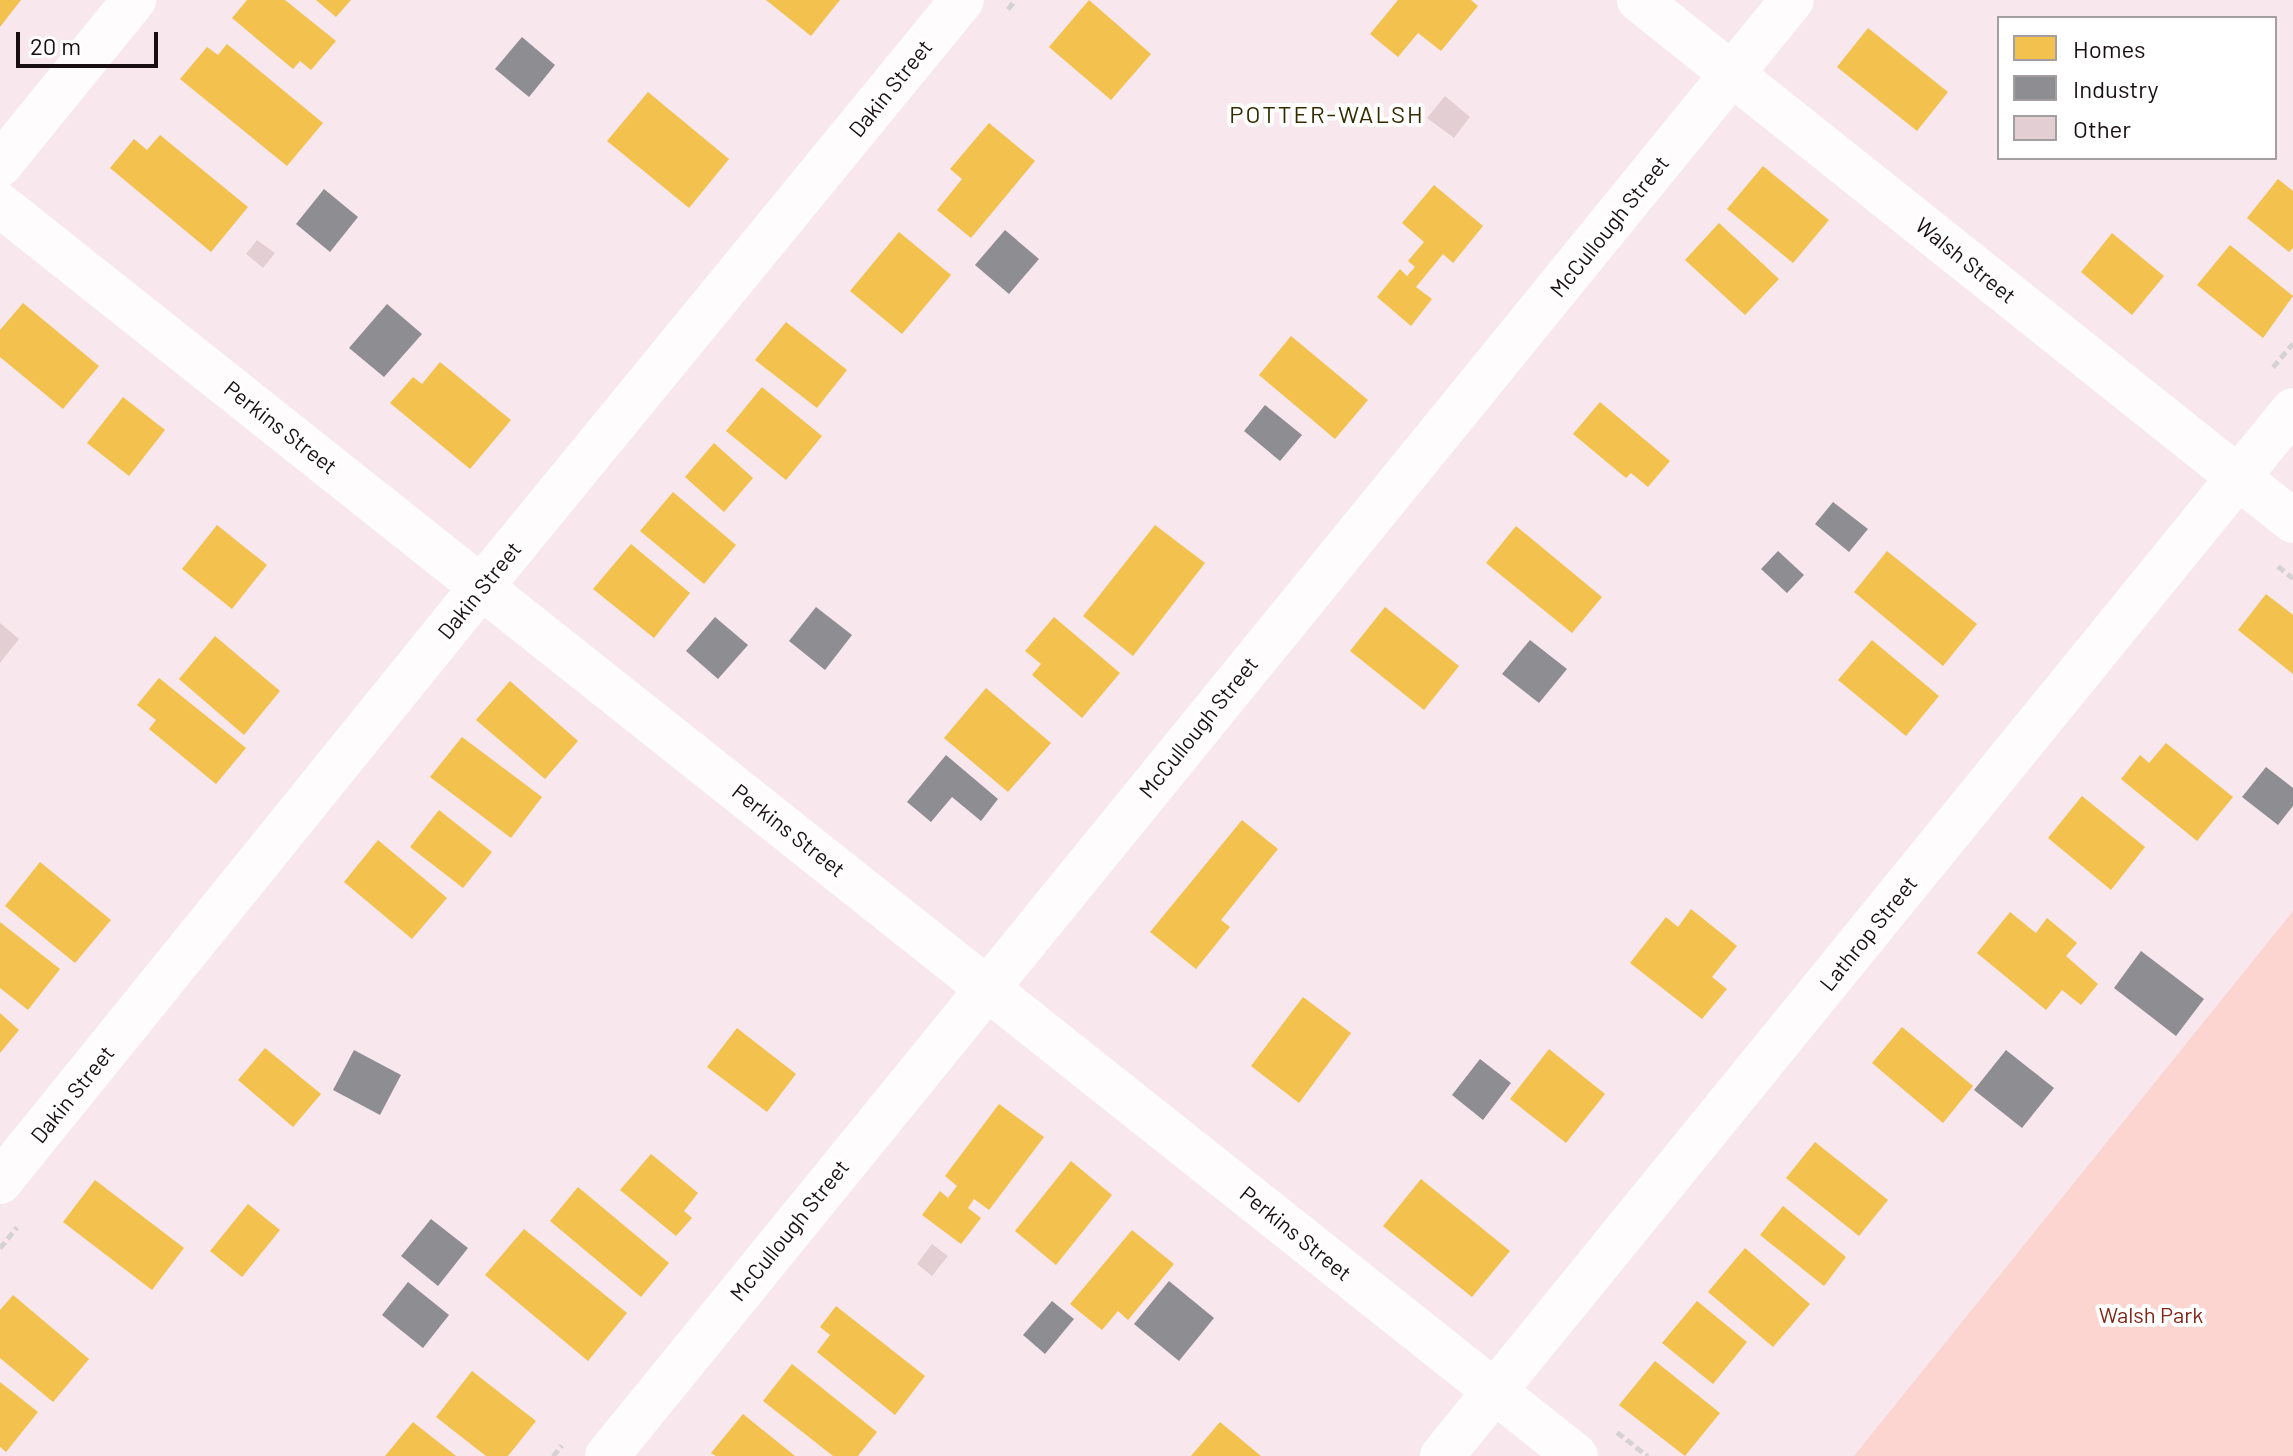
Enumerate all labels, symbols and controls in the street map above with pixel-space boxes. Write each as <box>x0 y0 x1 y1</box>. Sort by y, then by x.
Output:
scale bar <box>20 16 162 66</box>
legend <box>1997 16 2277 160</box>
text: 20 m <box>30 31 81 60</box>
street label: Dakin Street <box>843 34 937 142</box>
text: Homes <box>2073 34 2146 63</box>
text: Industry <box>2073 74 2159 103</box>
district label: POTTER-WALSH <box>1229 100 1425 128</box>
text: Other <box>2073 114 2131 143</box>
street label: McCullough Street <box>1544 150 1674 302</box>
street label: Walsh Street <box>1910 212 2022 308</box>
street label: Perkins Street <box>219 375 343 479</box>
street label: Dakin Street <box>432 536 526 644</box>
street label: McCullough Street <box>1133 651 1263 803</box>
street label: Perkins Street <box>727 778 851 882</box>
street label: Lathrop Street <box>1814 870 1922 996</box>
street label: Dakin Street <box>25 1040 119 1148</box>
street label: McCullough Street <box>724 1154 854 1306</box>
street label: Perkins Street <box>1235 1180 1357 1286</box>
park label: Walsh Park <box>2099 1302 2203 1328</box>

